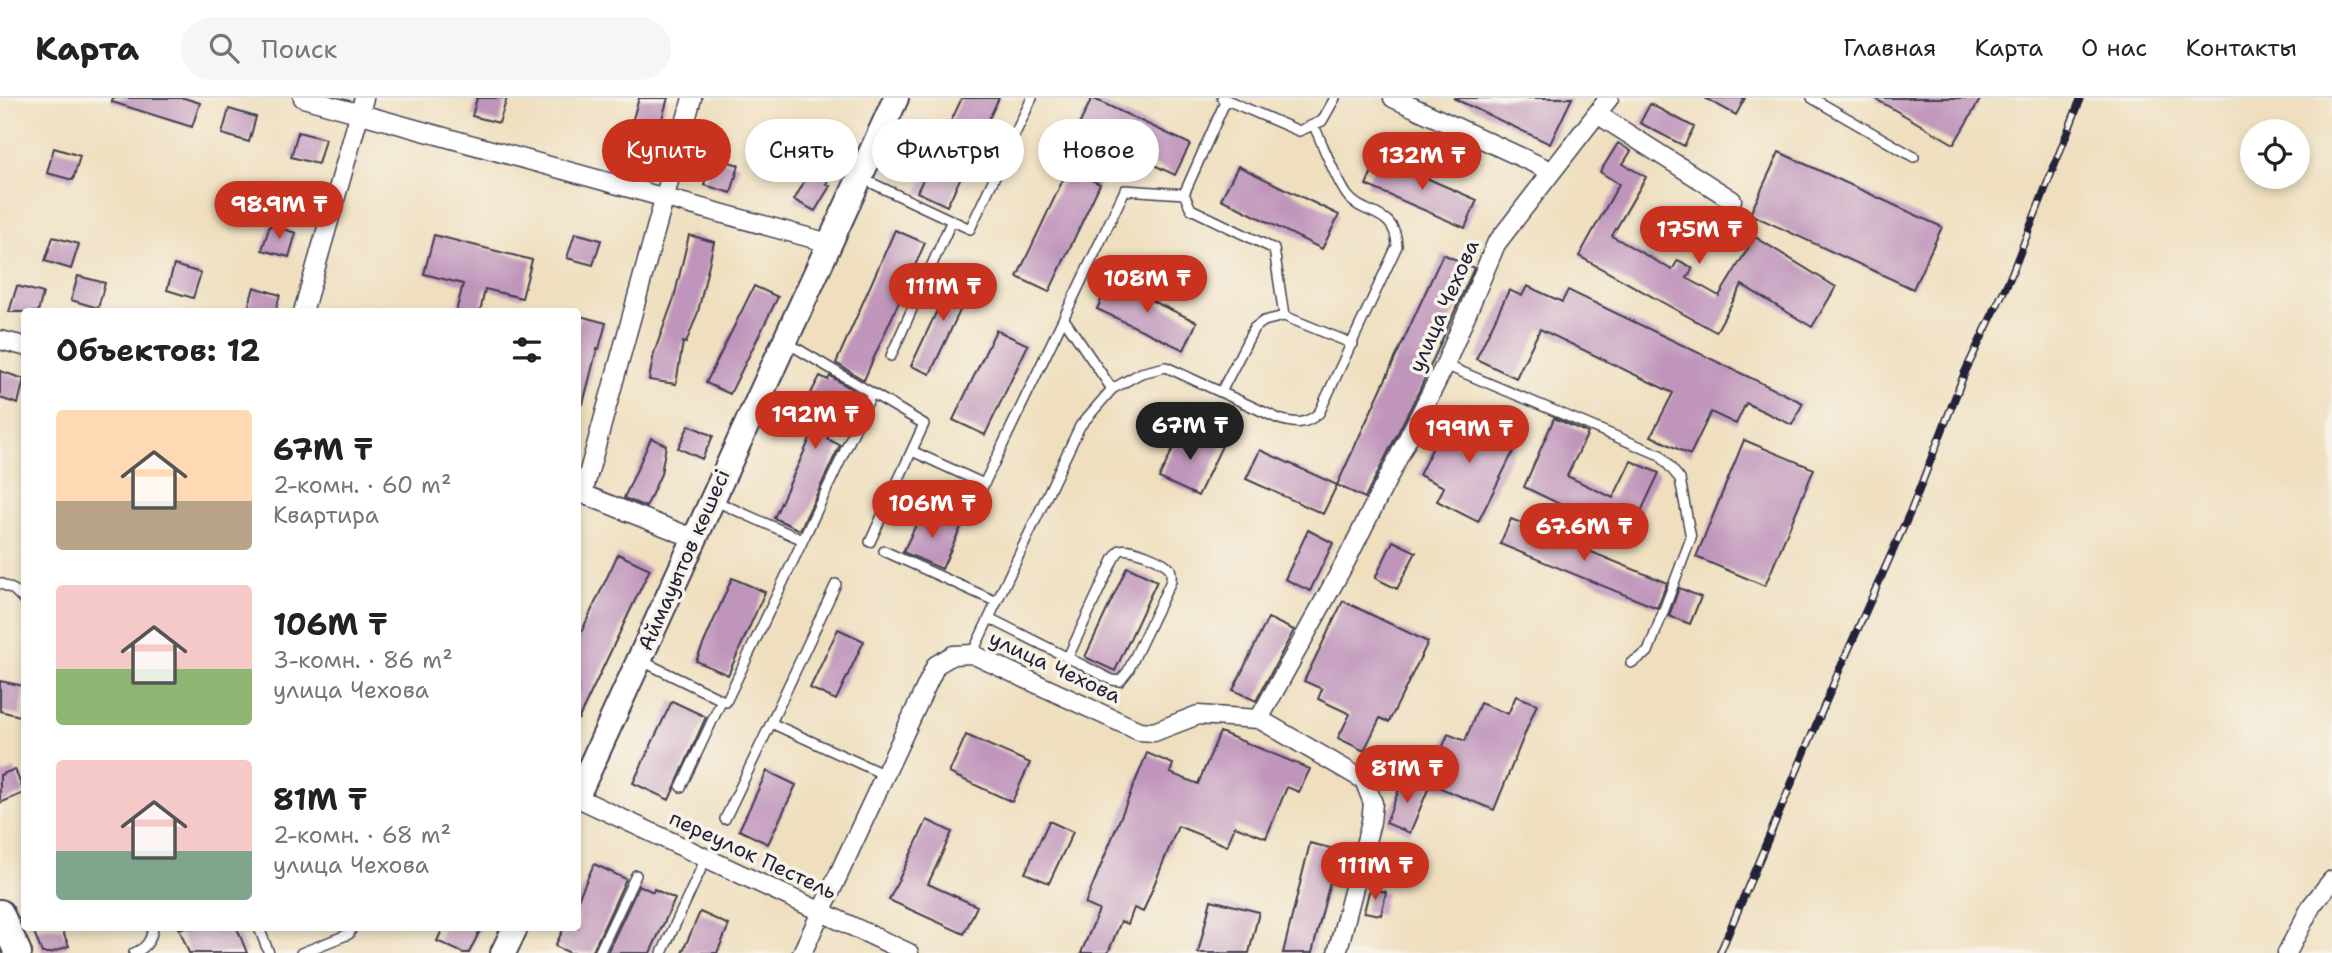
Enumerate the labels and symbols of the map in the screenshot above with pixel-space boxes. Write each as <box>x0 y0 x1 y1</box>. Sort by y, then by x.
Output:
pin: 132M ₸ <box>1365 132 1479 192</box>
pin: 98.9M ₸ <box>214 181 344 241</box>
pin: 175M ₸ <box>1642 206 1756 266</box>
street label: улица Чехова <box>1402 235 1486 377</box>
pin: 108M ₸ <box>1090 256 1204 315</box>
pin: 111M ₸ <box>886 264 1000 323</box>
pin: 192M ₸ <box>758 392 872 451</box>
pin: 67M ₸ <box>1141 402 1239 462</box>
pin: 199M ₸ <box>1412 406 1526 465</box>
street label: Аймауытов көшесі <box>631 465 737 655</box>
pin: 106M ₸ <box>875 480 989 540</box>
pin: 67.6M ₸ <box>1519 504 1649 563</box>
street label: улица Чехова <box>984 624 1126 710</box>
pin: 81M ₸ <box>1358 746 1456 805</box>
street label: переулок Пестель <box>665 804 841 906</box>
pin: 111M ₸ <box>1318 842 1432 902</box>

